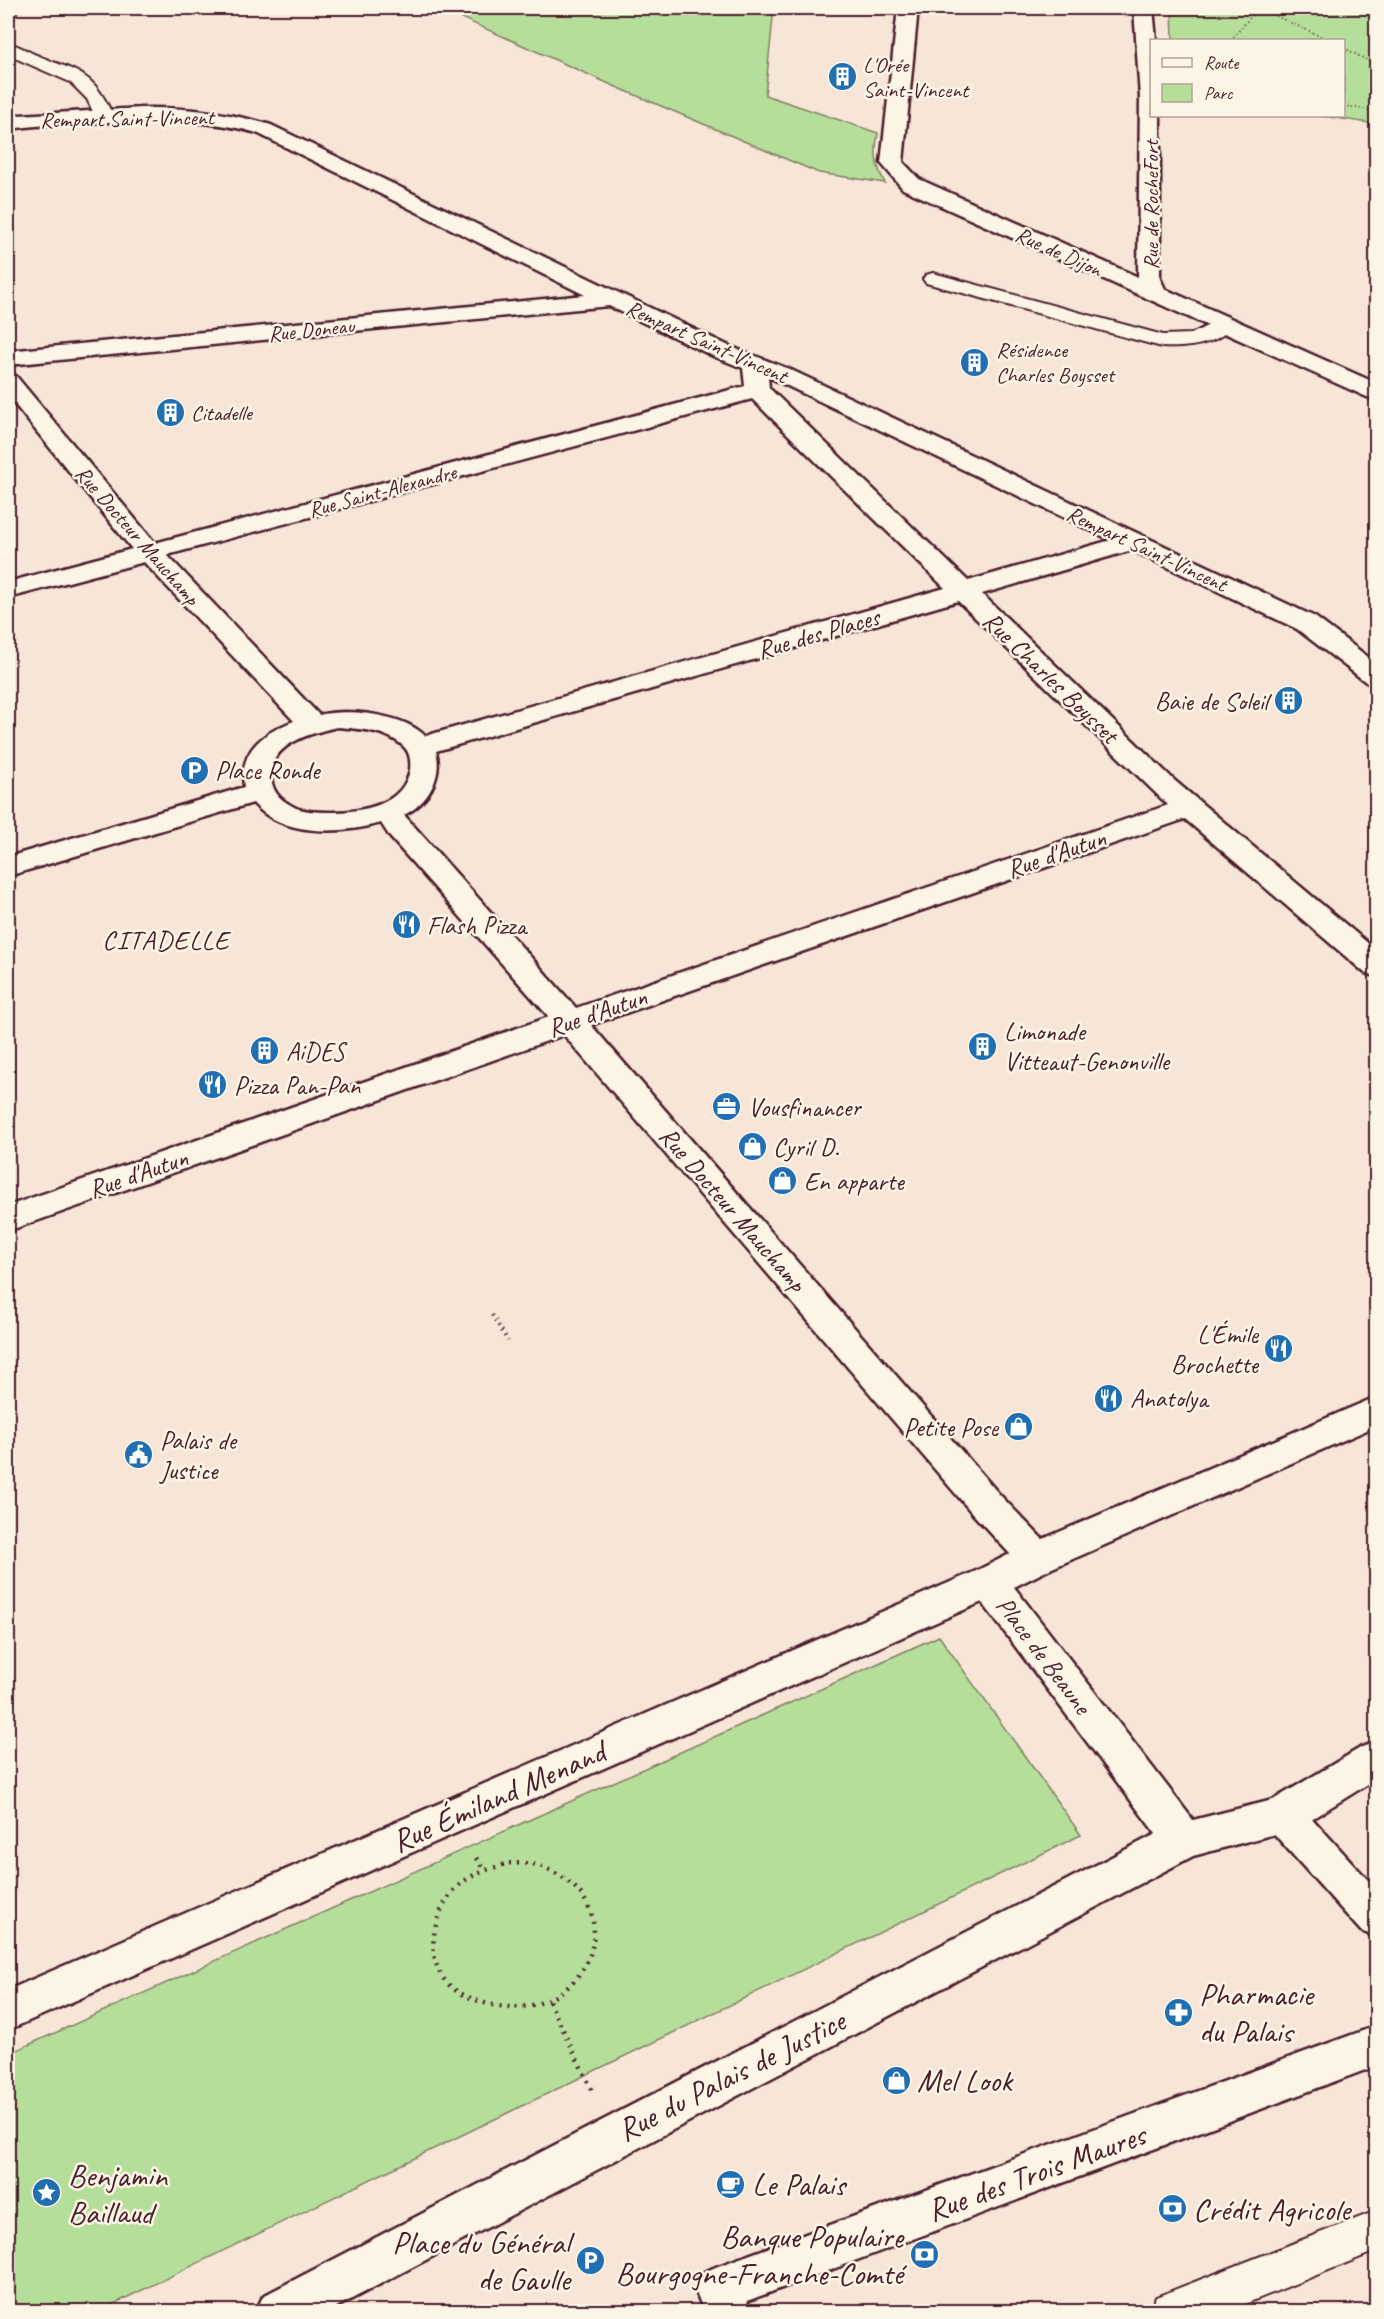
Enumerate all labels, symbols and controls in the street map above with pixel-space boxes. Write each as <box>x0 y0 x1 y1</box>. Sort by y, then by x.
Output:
legend <box>1150 39 1345 117</box>
place label: L'Orée Saint-Vincent <box>863 51 971 104</box>
text: Route <box>1204 52 1239 74</box>
building icon: L'Orée Saint-Vincent <box>826 61 858 93</box>
text: Parc <box>1204 82 1233 104</box>
street label: Rempart Saint-Vincent <box>40 103 217 135</box>
street label: Rue de RocheFort <box>1137 137 1165 270</box>
street label: Rue de Dijon <box>1011 220 1107 284</box>
street label: Rempart Saint-Vincent <box>622 294 794 391</box>
street label: Rue Doneau <box>267 311 357 348</box>
place label: Résidence Charles Boysset <box>996 336 1117 389</box>
building icon: Résidence Charles Boysset <box>959 346 991 378</box>
building icon: Citadelle <box>154 396 186 428</box>
place label: Citadelle <box>191 399 254 427</box>
street label: Rue Saint-Alexandre <box>305 457 461 524</box>
street label: Rue Docteur Mauchamp <box>69 460 207 613</box>
street label: Rempart Saint-Vincent <box>1062 499 1234 599</box>
street label: Rue des Places <box>753 600 885 667</box>
street label: Rue Charles Boysset <box>976 604 1127 752</box>
place label: Baie de Soleil <box>1155 685 1273 718</box>
building icon: Baie de Soleil <box>1273 685 1305 717</box>
parking icon: Place Ronde <box>178 754 210 786</box>
place label: Place Ronde <box>215 754 322 787</box>
street label: Rue d'Autun <box>1002 821 1111 886</box>
restaurant icon: Flash Pizza <box>390 909 422 941</box>
place label: Flash Pizza <box>427 909 529 942</box>
district label: CITADELLE <box>102 923 232 957</box>
street label: Rue d'Autun <box>543 980 652 1045</box>
place label: Limonade Vitteaut-Genonville <box>1004 1015 1172 1078</box>
building icon: Limonade Vitteaut-Genonville <box>967 1030 999 1062</box>
building icon: AiDES <box>249 1035 281 1067</box>
place label: AiDES <box>286 1035 348 1068</box>
restaurant icon: Pizza Pan-Pan <box>197 1069 229 1101</box>
place label: Pizza Pan-Pan <box>234 1069 361 1102</box>
office icon: Vousfinancer <box>711 1091 743 1123</box>
place label: Vousfinancer <box>748 1091 862 1124</box>
street label: Rue Docteur Mauchamp <box>652 1120 814 1300</box>
shop icon: Cyril D. <box>736 1131 768 1163</box>
place label: Cyril D. <box>773 1131 840 1164</box>
street label: Rue d'Autun <box>84 1141 193 1206</box>
shop icon: En apparte <box>767 1165 799 1197</box>
place label: En apparte <box>804 1165 905 1198</box>
place label: L'Émile Brochette <box>1171 1318 1260 1381</box>
restaurant icon: L'Émile Brochette <box>1263 1333 1295 1365</box>
restaurant icon: Anatolya <box>1093 1382 1125 1414</box>
place label: Anatolya <box>1130 1382 1210 1415</box>
place label: Petite Pose <box>903 1411 1000 1444</box>
shop icon: Petite Pose <box>1003 1411 1035 1443</box>
place label: Palais de Justice <box>158 1424 238 1487</box>
public building icon: Palais de Justice <box>123 1439 155 1471</box>
street label: Place de Beaune <box>989 1590 1100 1723</box>
street label: Rue Émiland Menand <box>385 1729 615 1862</box>
place label: Pharmacie du Palais <box>1199 1974 1316 2052</box>
pharmacy icon: Pharmacie du Palais <box>1162 1996 1194 2028</box>
street label: Rue du Palais de Justice <box>610 1999 854 2151</box>
place label: Mel Look <box>917 2060 1014 2101</box>
shop icon: Mel Look <box>880 2064 912 2096</box>
street label: Rue des Trois Maures <box>921 2113 1154 2231</box>
place label: Benjamin Baillaud <box>68 2155 169 2233</box>
place label: Le Palais <box>752 2164 847 2205</box>
cafe icon: Le Palais <box>715 2168 747 2200</box>
place icon: Benjamin Baillaud <box>31 2177 63 2209</box>
place label: Crédit Agricole <box>1193 2189 1353 2230</box>
bank icon: Crédit Agricole <box>1156 2193 1188 2225</box>
place label: Banque Populaire Bourgogne-Franche-Comté <box>616 2216 908 2294</box>
place label: Place du Général de Gaulle <box>392 2222 576 2300</box>
bank icon: Banque Populaire Bourgogne-Franche-Comté <box>908 2238 940 2270</box>
parking icon: Place du Général de Gaulle <box>575 2244 607 2276</box>

